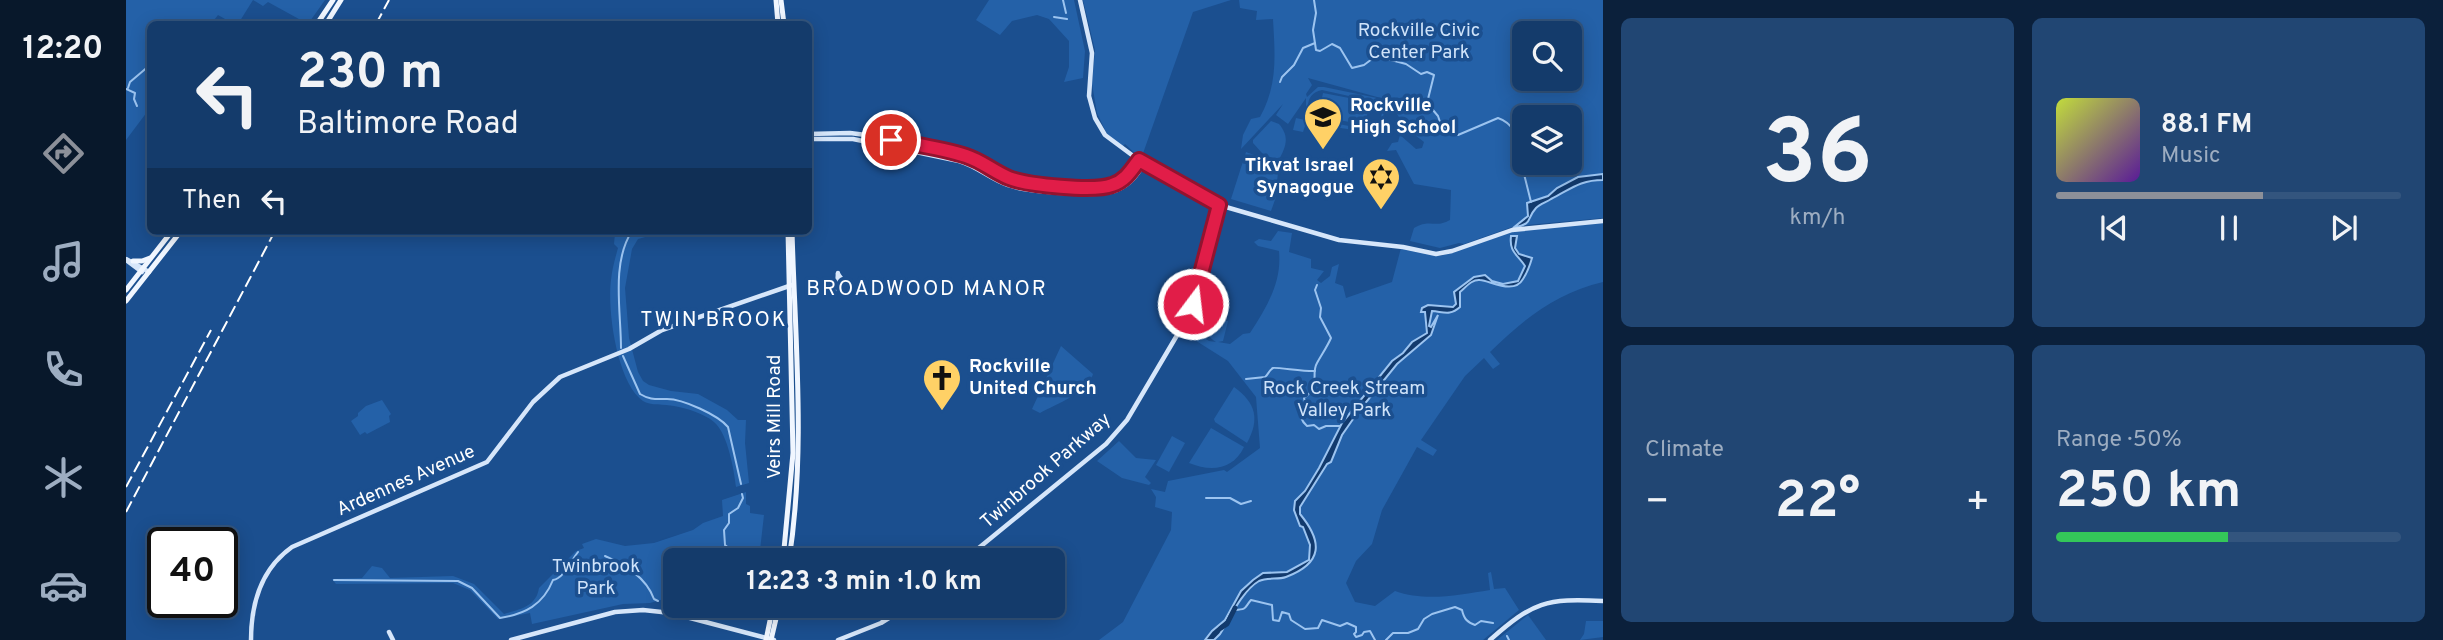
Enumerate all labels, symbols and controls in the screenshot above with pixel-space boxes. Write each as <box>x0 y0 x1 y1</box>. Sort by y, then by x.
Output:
park label: Rockville Civic Center Park <box>1358 19 1480 65</box>
map controls <box>1512 21 1582 175</box>
button: search <box>1512 21 1582 91</box>
text: 12:20 <box>23 30 103 70</box>
text: 230 m <box>297 44 443 106</box>
icon: left <box>182 49 273 140</box>
place label: Rockville High School <box>1350 94 1456 140</box>
school or university icon: Rockville High School <box>1302 96 1344 151</box>
text: 36 <box>1762 101 1873 216</box>
text: Baltimore Road <box>297 105 519 145</box>
button: layers <box>1512 105 1582 175</box>
text: 88.1 FM <box>2161 109 2252 142</box>
pin <box>861 110 921 170</box>
icon: arrive <box>872 121 910 159</box>
icon: directions <box>39 129 88 178</box>
text: Music <box>2161 142 2221 171</box>
place label: Tikvat Israel Synagogue <box>1245 154 1354 200</box>
synagogue icon: Tikvat Israel Synagogue <box>1360 156 1402 211</box>
icon: left <box>255 182 293 220</box>
text: Then <box>182 185 241 218</box>
text: km/h <box>1790 204 1845 233</box>
icon: previous <box>2095 209 2133 247</box>
icon: pause <box>2210 209 2248 247</box>
icon: next <box>2325 209 2363 247</box>
icon: music <box>39 237 88 286</box>
position arrow <box>1156 267 1230 341</box>
district label: BROADWOOD MANOR <box>806 276 1048 303</box>
district label: TWIN BROOK <box>640 307 788 334</box>
icon: phone <box>39 345 88 394</box>
street label: Veirs Mill Road <box>763 355 787 479</box>
place label: Rockville United Church <box>969 355 1097 401</box>
church icon: Rockville United Church <box>921 357 963 412</box>
park label: Rock Creek Stream Valley Park <box>1263 377 1425 423</box>
street label: Twinbrook Parkway <box>976 408 1116 534</box>
text: Range · 50% <box>2056 426 2182 455</box>
text: Climate <box>1645 436 1724 465</box>
street label: Ardennes Avenue <box>333 440 479 522</box>
icon: climate <box>39 453 88 502</box>
text: 250 km <box>2056 460 2241 526</box>
text: 22° <box>1775 470 1860 536</box>
text: − <box>1645 479 1670 528</box>
text: + <box>1965 479 1990 528</box>
speed limit sign: 40 <box>147 527 238 618</box>
park label: Twinbrook Park <box>552 555 640 601</box>
icon: car <box>39 561 88 610</box>
text: 12:23 · 3 min · 1.0 km <box>746 566 982 599</box>

